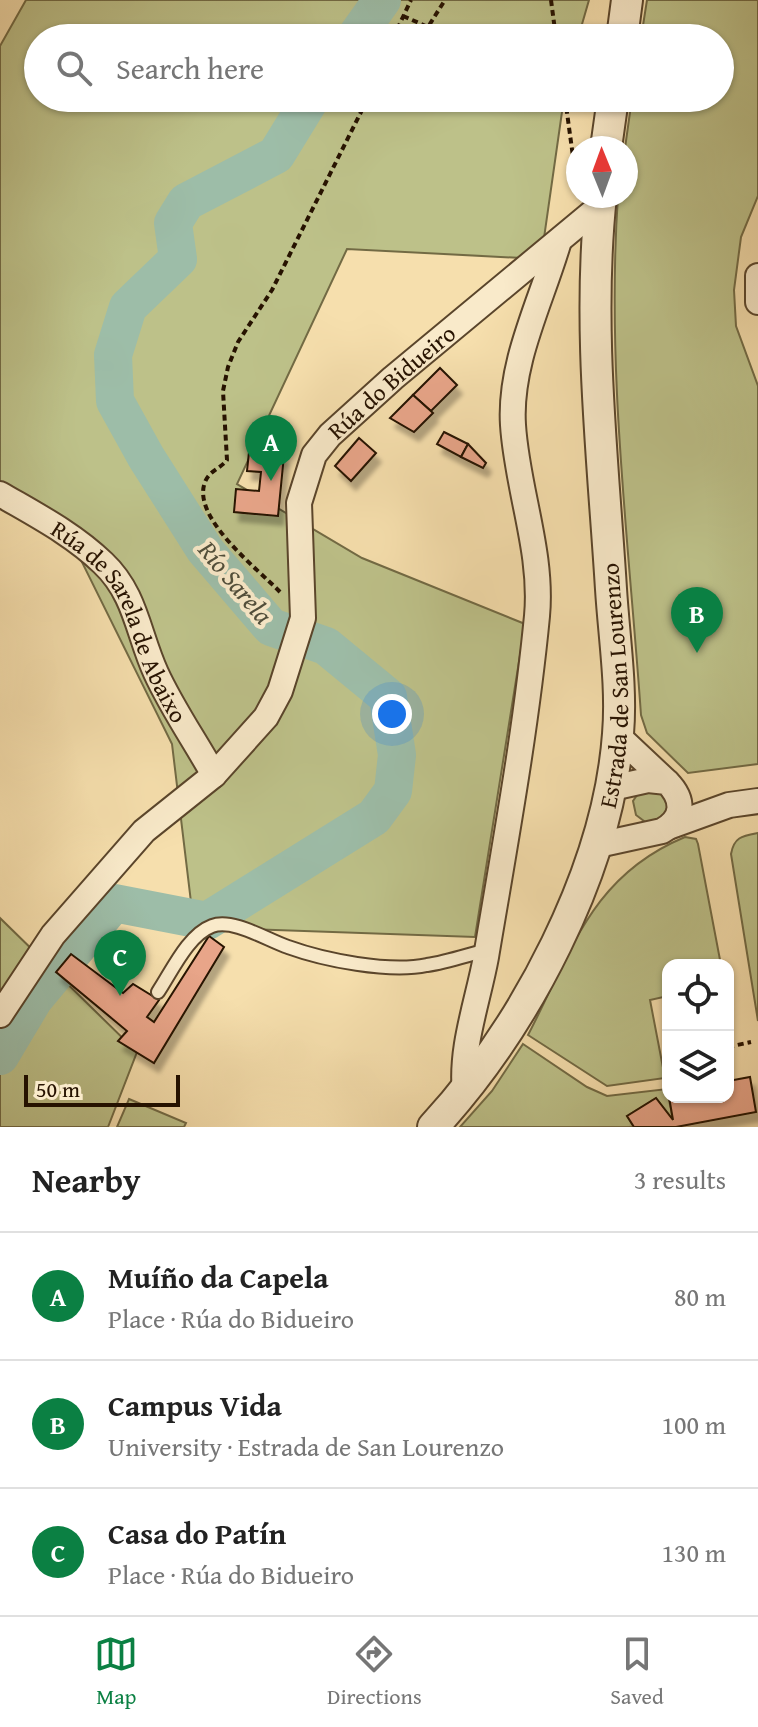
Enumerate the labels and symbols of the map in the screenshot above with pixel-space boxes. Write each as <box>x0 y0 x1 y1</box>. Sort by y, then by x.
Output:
north arrow <box>566 136 638 208</box>
street label: Rúa do Bidueiro <box>319 316 463 447</box>
pin: A <box>245 415 297 481</box>
street label: Rúa de Sarela de Abaixo <box>45 511 196 729</box>
water label: Río Sarela <box>189 531 283 632</box>
street label: Estrada de San Lourenzo <box>589 562 637 811</box>
pin: B <box>671 587 723 653</box>
your location <box>372 694 412 734</box>
pin: C <box>94 930 146 996</box>
scale bar <box>24 1071 180 1107</box>

